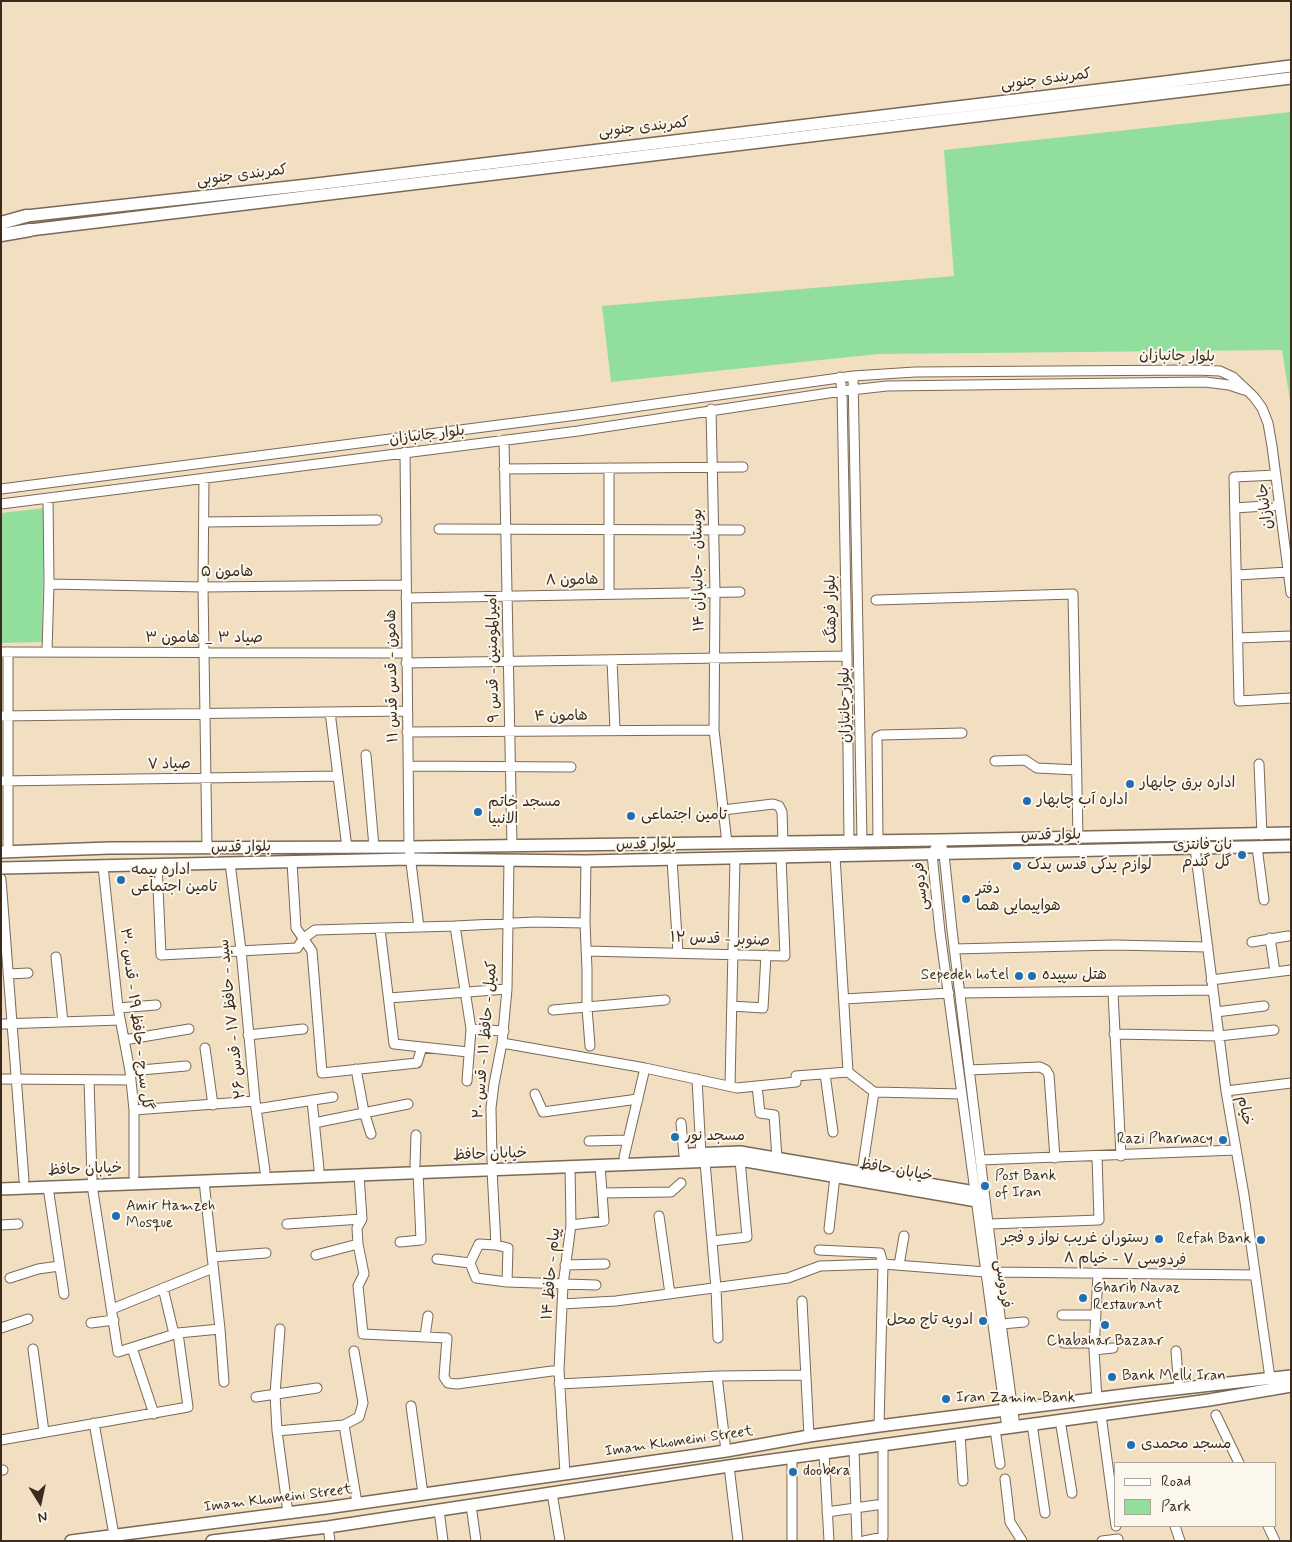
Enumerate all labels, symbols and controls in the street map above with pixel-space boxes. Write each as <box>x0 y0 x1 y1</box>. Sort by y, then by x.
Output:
street label: کمربندی جنوبی <box>1000 66 1092 94</box>
street label: کمربندی جنوبی <box>598 114 690 142</box>
street label: کمربندی جنوبی <box>196 162 288 190</box>
street label: بلوار جانبازان <box>1139 347 1215 367</box>
street label: بلوار جانبازان <box>388 422 466 450</box>
street label: جانبازان <box>1254 482 1278 530</box>
street label: بوستان - جانبازان ۱۴ <box>689 508 709 632</box>
street label: هامون ۵ <box>201 564 253 582</box>
street label: هامون ۸ <box>545 572 599 590</box>
street label: بلوار فرهنگ <box>822 574 842 644</box>
street label: امیرالمومنین - قدس ۹ <box>484 593 504 723</box>
street label: هامون - قدس قدس ۱۱ <box>383 609 403 743</box>
street label: صیاد ۳ _ هامون ۳ <box>145 630 263 648</box>
street label: بلوار جانبازان <box>836 667 856 743</box>
street label: هامون ۴ <box>534 708 588 726</box>
street label: صیاد ۷ <box>147 756 191 774</box>
place label: اداره برق چابهار <box>1140 775 1235 793</box>
marker: اداره برق چابهار <box>1124 778 1136 790</box>
place label: اداره آب چابهار <box>1037 792 1128 810</box>
place label: مسجد خاتم الانبیا <box>488 794 561 829</box>
marker: اداره آب چابهار <box>1021 795 1033 807</box>
marker: مسجد خاتم الانبیا <box>472 806 484 818</box>
place label: تامین اجتماعی <box>641 807 727 825</box>
marker: تامین اجتماعی <box>625 810 637 822</box>
street label: بلوار قدس <box>1021 826 1081 846</box>
street label: بلوار قدس <box>616 835 676 855</box>
place label: نان فانتزی گل گندم <box>1173 837 1232 872</box>
street label: بلوار قدس <box>211 838 271 858</box>
marker: نان فانتزی گل گندم <box>1236 849 1248 861</box>
place label: لوازم یدکی قدس یدک <box>1027 857 1152 875</box>
marker: لوازم یدکی قدس یدک <box>1011 860 1023 872</box>
street label: فردوسی <box>911 861 933 911</box>
place label: اداره بیمه تامین اجتماعی <box>131 862 217 897</box>
marker: اداره بیمه تامین اجتماعی <box>115 874 127 886</box>
place label: دفتر هواپیمایی هما <box>976 881 1061 916</box>
marker: دفتر هواپیمایی هما <box>960 893 972 905</box>
street label: گل سرج - حافظ ۱۹ - قدس ۳۰ <box>115 927 155 1111</box>
street label: صنوبر - قدس ۱۲ <box>670 929 770 951</box>
street label: سید - حافظ ۱۷ - قدس ۲۶ <box>216 938 250 1100</box>
street label: کمیل - حافظ ۱۱ - قدس ۲۰ <box>470 960 502 1120</box>
place label: Sepedeh hotel <box>921 967 1009 985</box>
place label: هتل سپیده <box>1042 967 1107 985</box>
marker: Sepedeh hotel <box>1013 970 1025 982</box>
marker: هتل سپیده <box>1026 970 1038 982</box>
street label: خیام <box>1233 1095 1255 1127</box>
place label: مسجد نور <box>685 1128 745 1146</box>
marker: مسجد نور <box>669 1131 681 1143</box>
place label: Razi Pharmacy <box>1117 1131 1213 1149</box>
marker: Razi Pharmacy <box>1217 1134 1229 1146</box>
street label: خیابان حافظ <box>453 1145 527 1165</box>
street label: خیابان حافظ <box>858 1156 934 1186</box>
street label: خیابان حافظ <box>48 1160 122 1180</box>
place label: Post Bank of Iran <box>995 1168 1056 1203</box>
marker: Post Bank of Iran <box>979 1180 991 1192</box>
place label: Amir Hamzeh Mosque <box>126 1198 215 1233</box>
marker: Amir Hamzeh Mosque <box>110 1210 122 1222</box>
street label: پیام - حافظ ۱۴ <box>539 1227 565 1321</box>
place label: رستوران غریب نواز و فجر <box>1002 1230 1149 1248</box>
place label: Refah Bank <box>1177 1231 1251 1249</box>
marker: رستوران غریب نواز و فجر <box>1153 1233 1165 1245</box>
marker: Refah Bank <box>1255 1234 1267 1246</box>
street label: فردوسی ۷ - خیام ۸ <box>1064 1250 1186 1270</box>
street label: فردوسی <box>990 1259 1014 1309</box>
place label: Gharib Navaz Restaurant <box>1093 1280 1180 1315</box>
marker: Gharib Navaz Restaurant <box>1077 1292 1089 1304</box>
place label: ادویه تاج محل <box>887 1312 973 1330</box>
marker: ادویه تاج محل <box>977 1315 989 1327</box>
marker: Chabahar Bazaar <box>1099 1319 1111 1331</box>
place label: Chabahar Bazaar <box>1047 1333 1163 1351</box>
place label: Bank Melli Iran <box>1122 1368 1226 1386</box>
marker: Bank Melli Iran <box>1106 1371 1118 1383</box>
place label: Iran Zamin Bank <box>956 1390 1075 1408</box>
marker: Iran Zamin Bank <box>940 1393 952 1405</box>
street label: Imam Khomeini Street <box>604 1423 754 1461</box>
place label: مسجد محمدی <box>1141 1436 1231 1454</box>
marker: مسجد محمدی <box>1125 1439 1137 1451</box>
legend <box>1114 1462 1277 1527</box>
place label: doobera <box>803 1463 851 1481</box>
marker: doobera <box>787 1466 799 1478</box>
text: Road <box>1161 1472 1191 1492</box>
north arrow <box>15 1477 65 1527</box>
street label: Imam Khomeini Street <box>203 1481 353 1517</box>
text: Park <box>1161 1497 1191 1517</box>
text: N <box>36 1507 49 1526</box>

